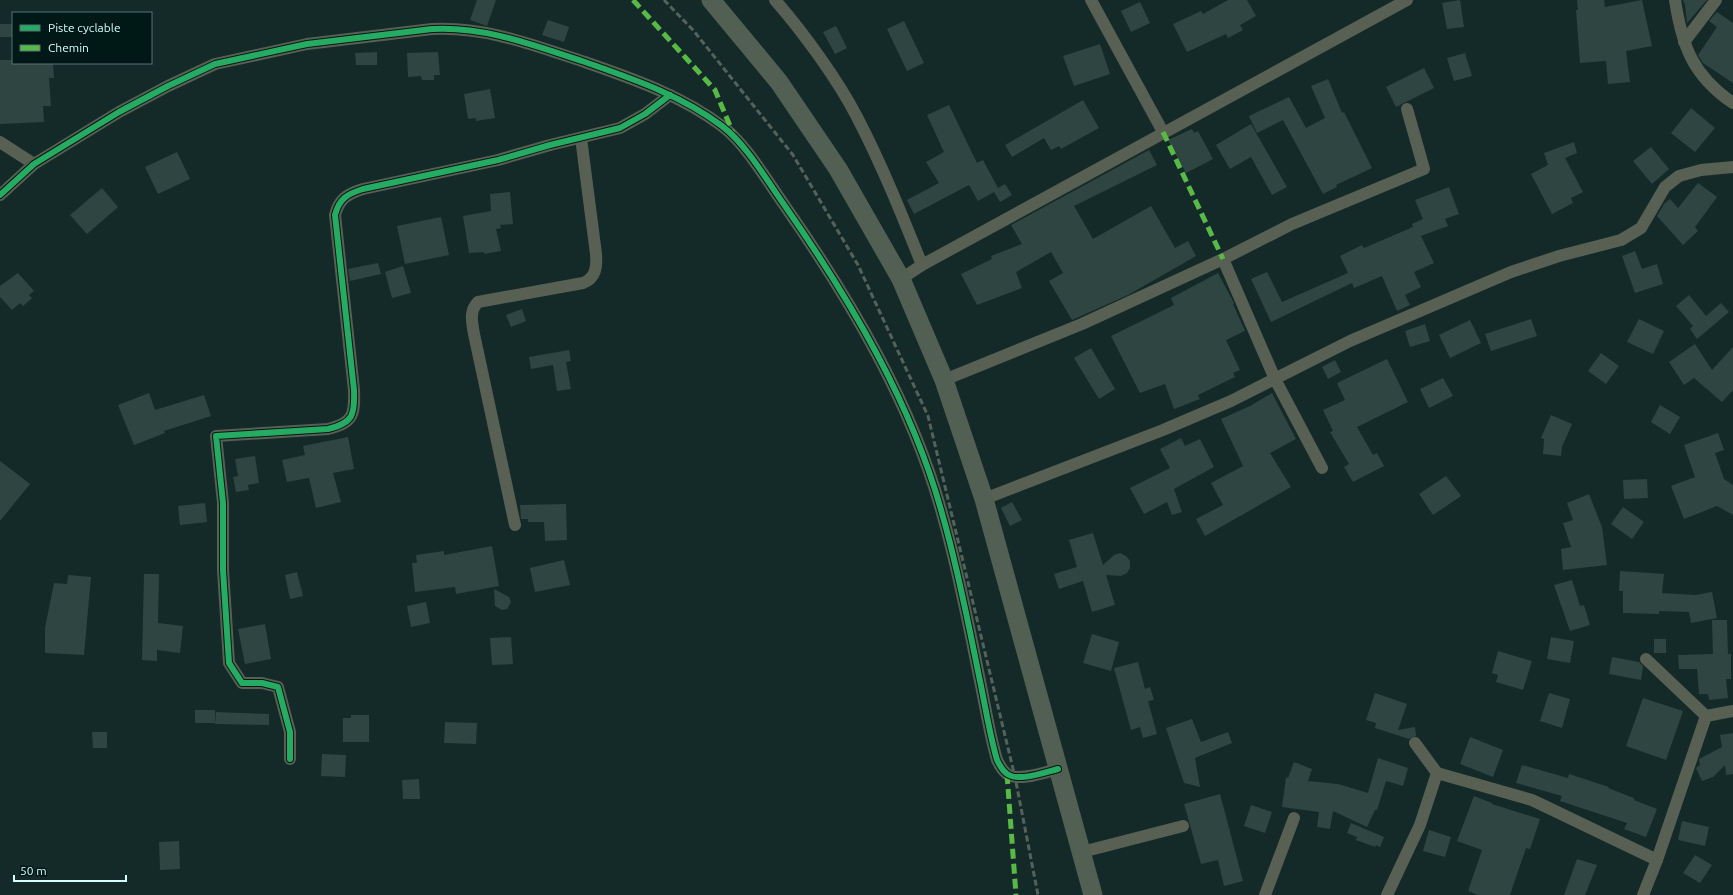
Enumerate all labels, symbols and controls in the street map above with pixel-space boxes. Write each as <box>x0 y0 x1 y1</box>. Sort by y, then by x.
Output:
legend <box>12 12 152 64</box>
text: Piste cyclable <box>48 21 121 34</box>
text: Chemin <box>48 41 89 54</box>
scale bar <box>14 857 126 883</box>
text: 50 m <box>20 864 47 877</box>

